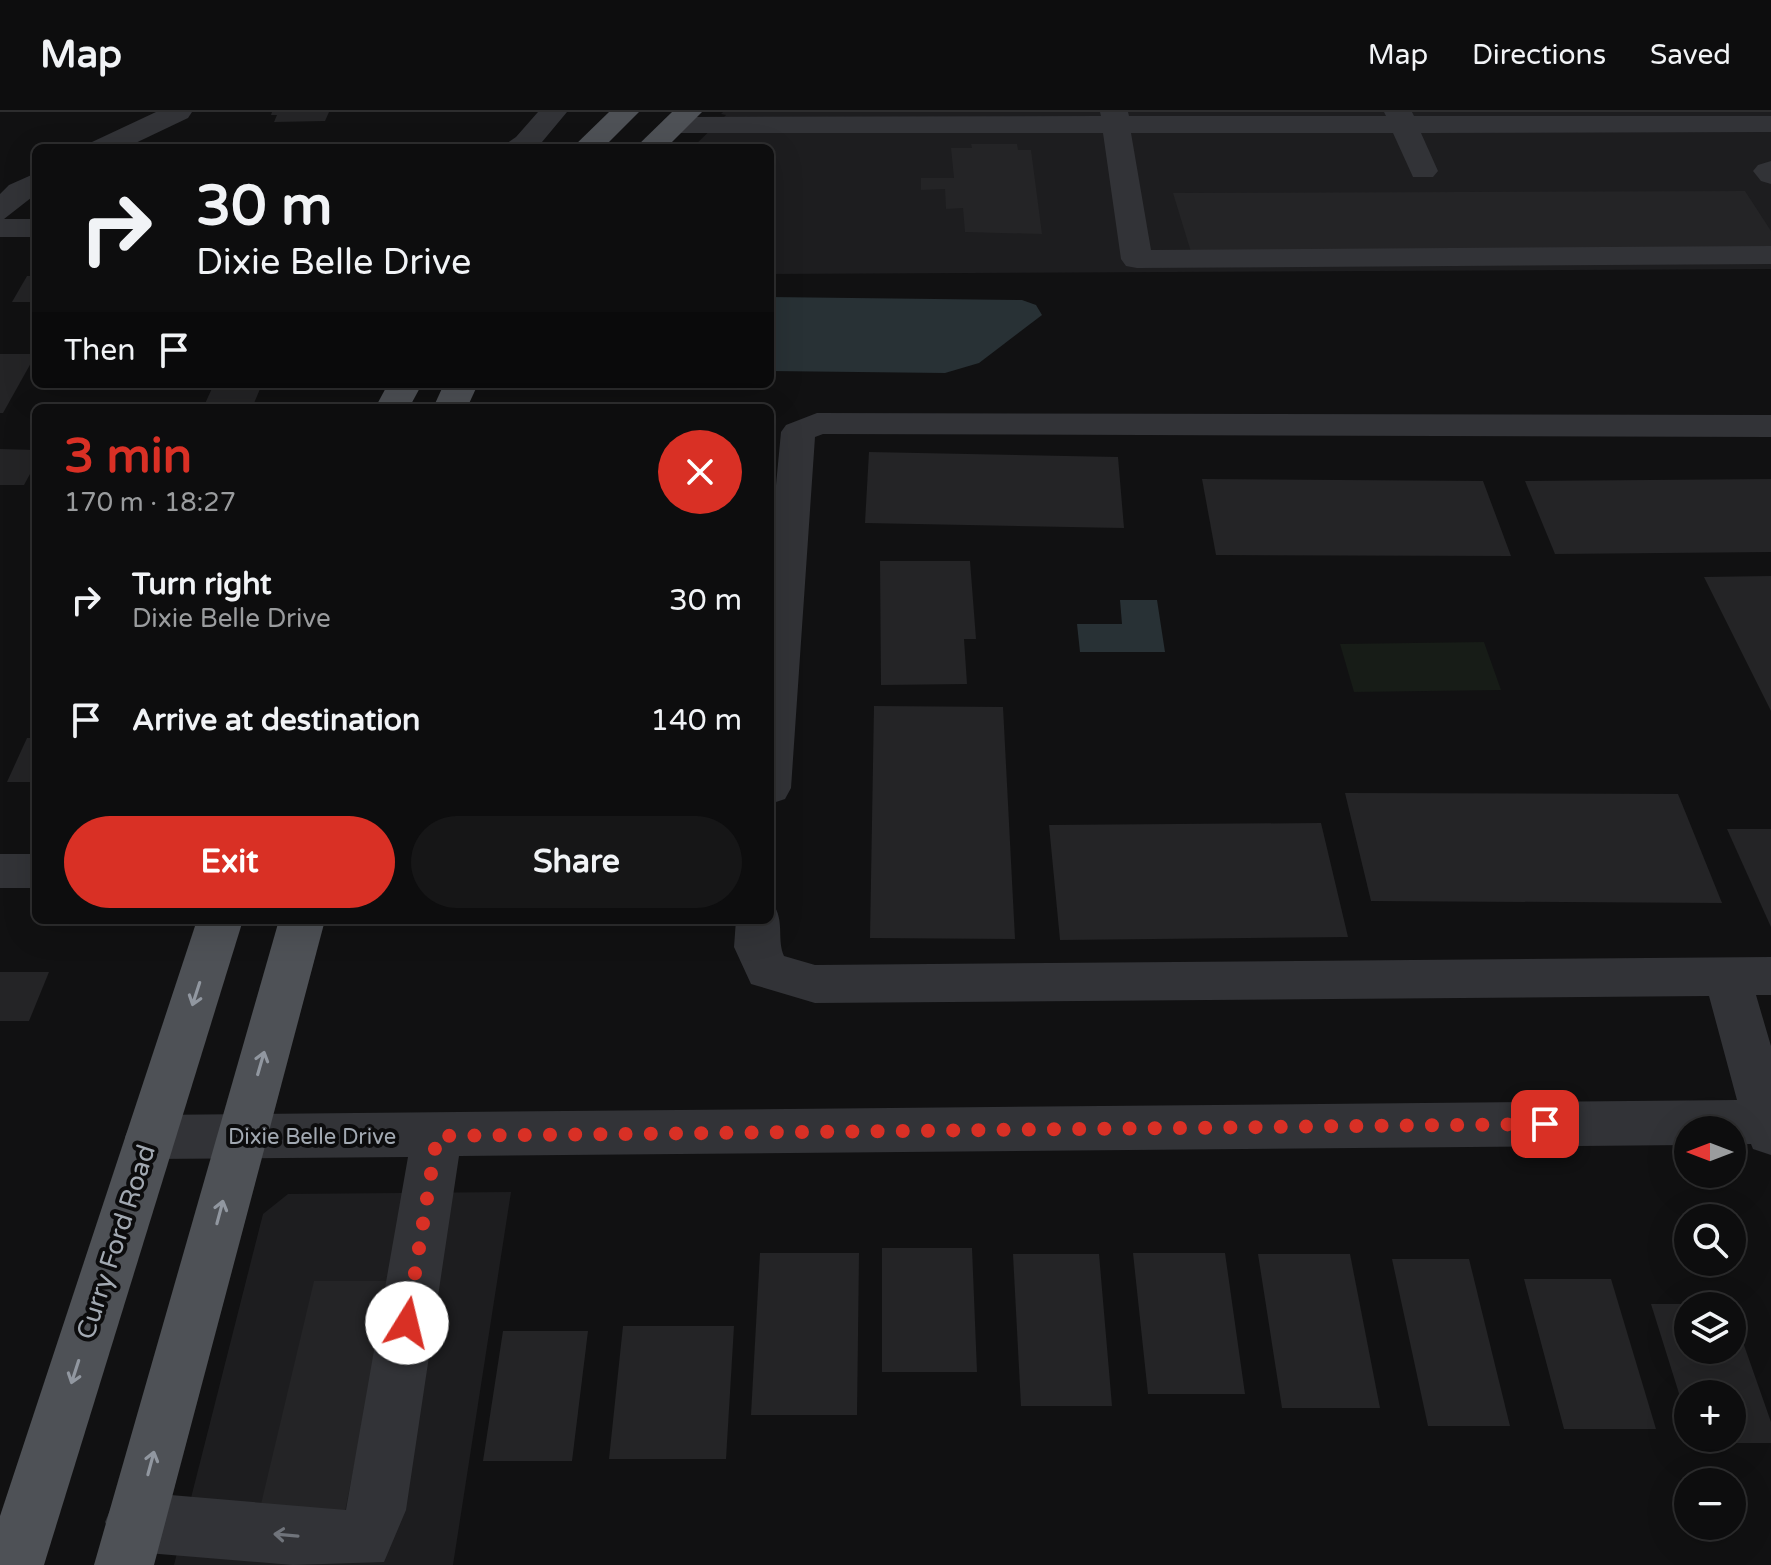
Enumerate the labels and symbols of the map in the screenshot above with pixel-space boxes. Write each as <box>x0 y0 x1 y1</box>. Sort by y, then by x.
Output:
one-way arrow <box>188 981 203 1006</box>
one-way arrow <box>254 1050 269 1076</box>
pin <box>1511 1090 1579 1158</box>
north arrow <box>1674 1116 1746 1188</box>
street label: Dixie Belle Drive <box>228 1124 396 1150</box>
street label: Curry Ford Road <box>70 1141 162 1343</box>
one-way arrow <box>213 1199 228 1225</box>
position arrow <box>365 1281 449 1365</box>
one-way arrow <box>67 1359 82 1384</box>
one-way arrow <box>145 1450 160 1476</box>
one-way arrow <box>273 1527 300 1542</box>

